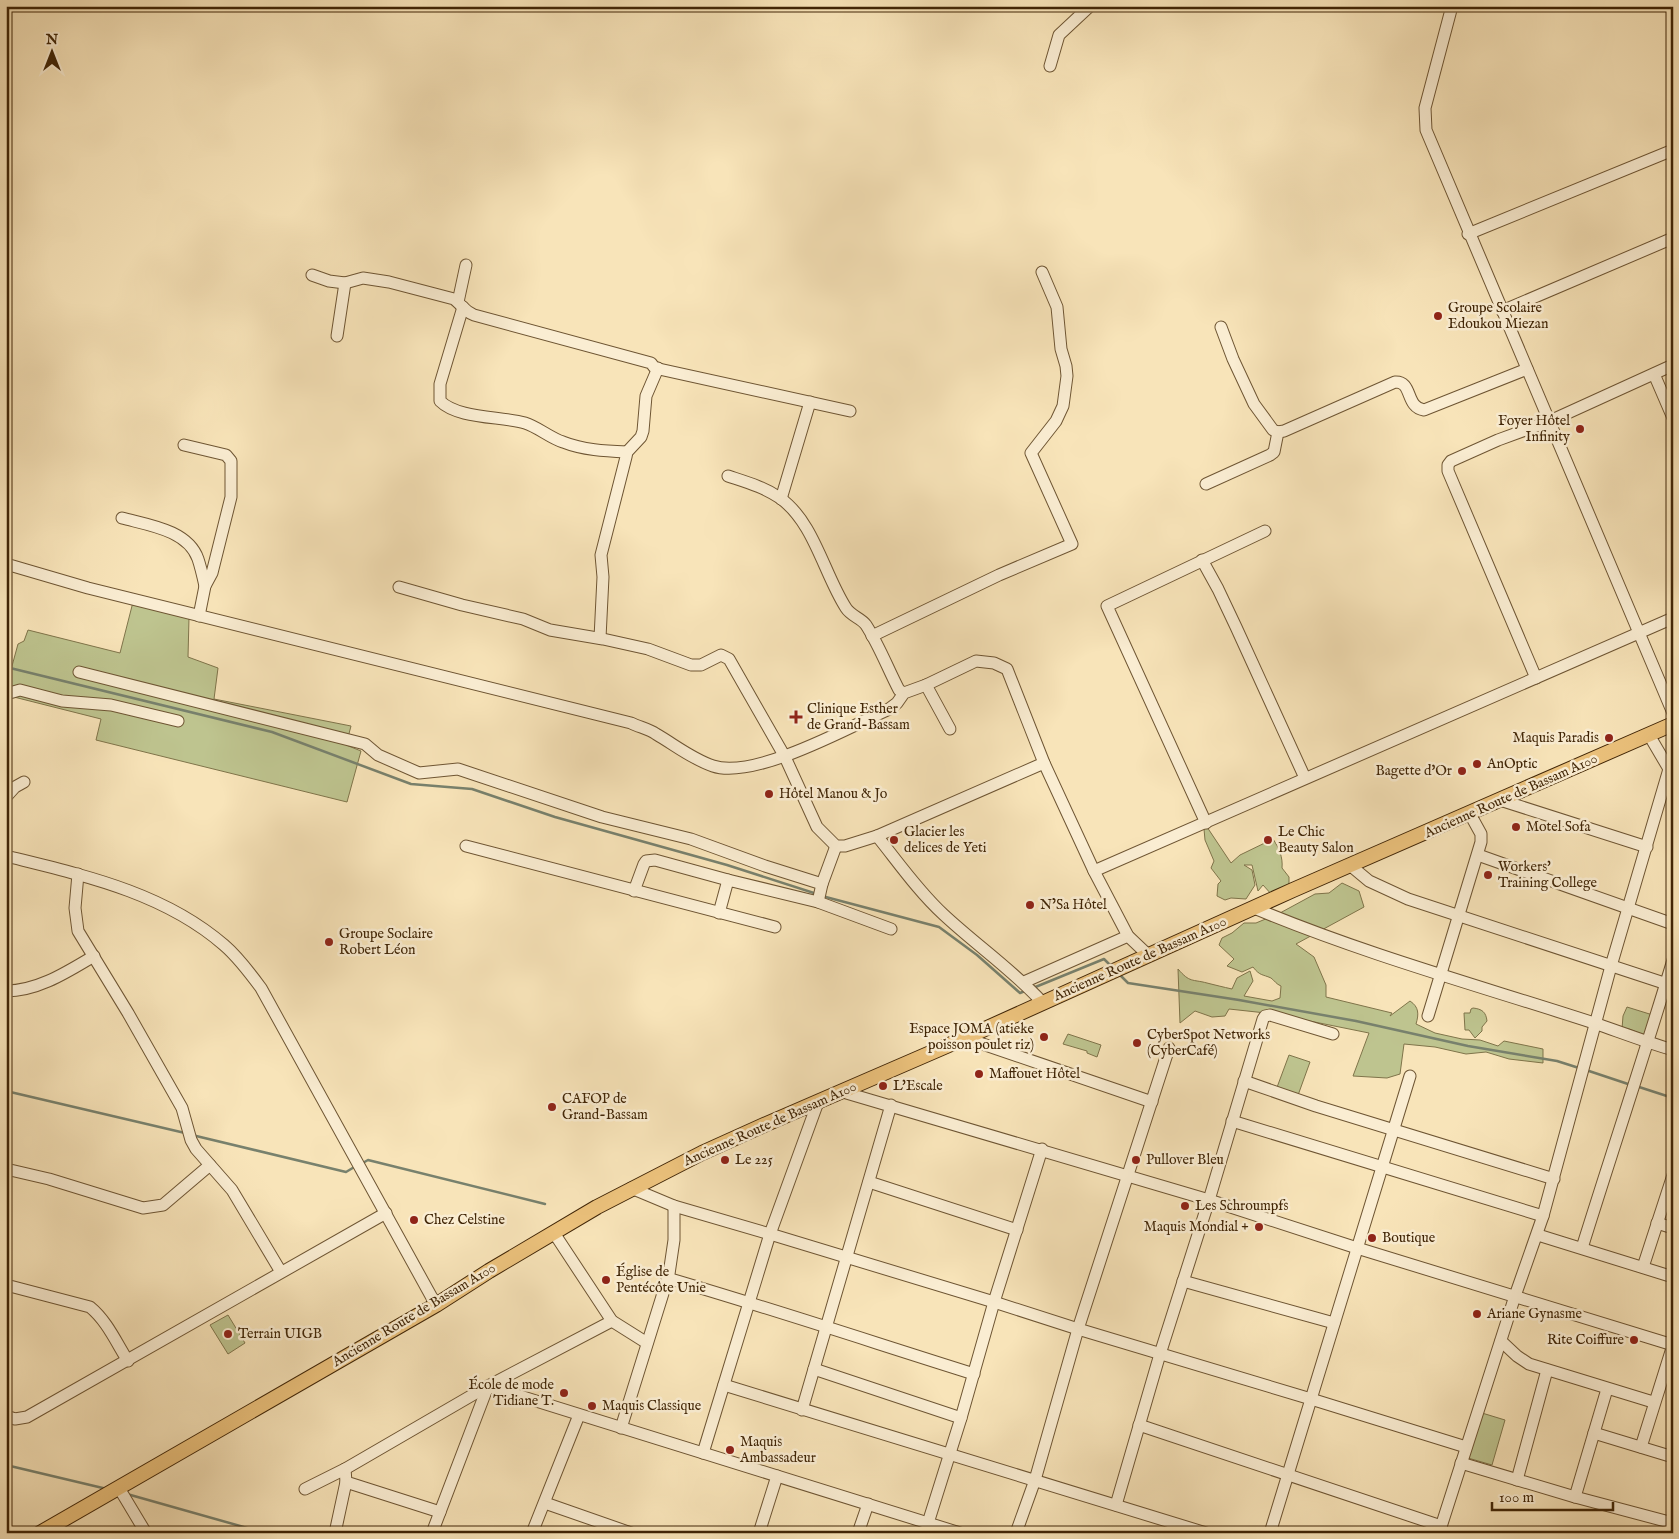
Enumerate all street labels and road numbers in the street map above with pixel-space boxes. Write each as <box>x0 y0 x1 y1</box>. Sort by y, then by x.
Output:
street label: Ancienne Route de Bassam A100 <box>1421 750 1600 843</box>
street label: Ancienne Route de Bassam A100 <box>1050 913 1229 1006</box>
street label: Ancienne Route de Bassam A100 <box>680 1078 859 1171</box>
street label: Ancienne Route de Bassam A100 <box>328 1259 499 1372</box>

